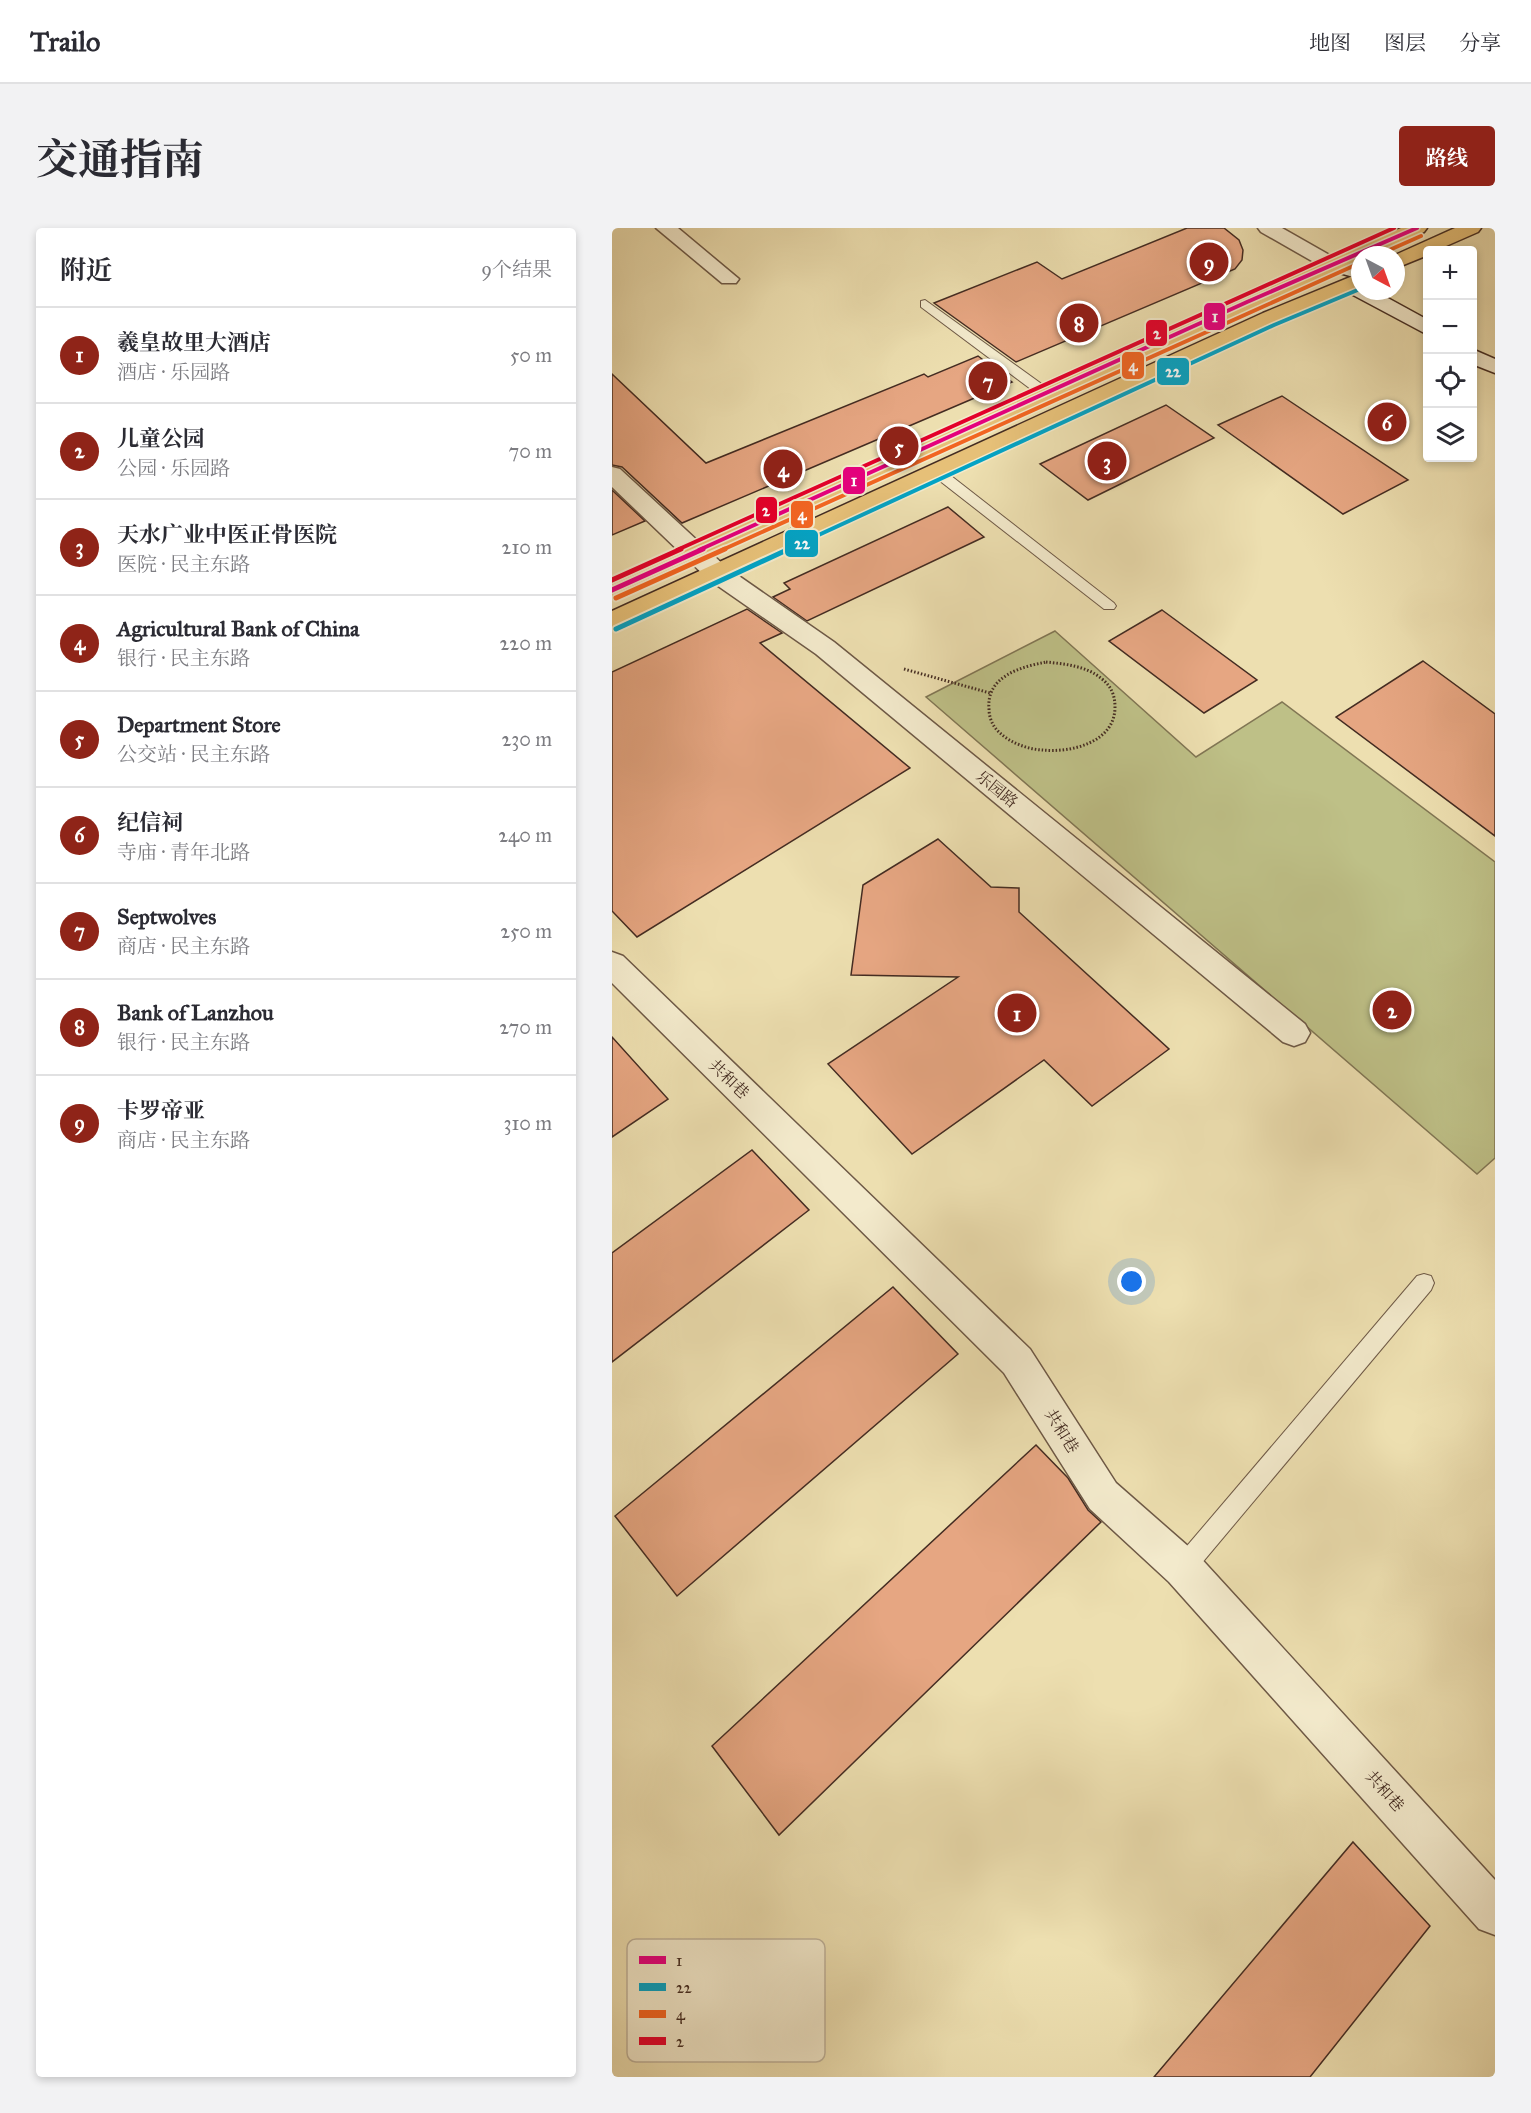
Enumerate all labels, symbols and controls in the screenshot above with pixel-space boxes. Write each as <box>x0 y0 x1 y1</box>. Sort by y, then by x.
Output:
text: Trailo <box>30 24 100 59</box>
text: 地图 <box>1309 30 1351 56</box>
text: 图层 <box>1384 30 1426 56</box>
text: 分享 <box>1459 30 1501 56</box>
button: 路线 <box>1399 126 1495 186</box>
text: 交通指南 <box>36 134 204 186</box>
pin: 9 <box>1190 240 1228 285</box>
north arrow <box>1351 246 1405 300</box>
map controls <box>1423 246 1477 462</box>
button: + <box>1423 246 1477 300</box>
text: 附近 <box>60 254 112 286</box>
text: 9个结果 <box>481 257 552 281</box>
pin: 8 <box>1060 300 1098 346</box>
button: − <box>1423 300 1477 354</box>
line badge: 1 <box>1203 302 1226 331</box>
text: 1 <box>1212 307 1219 326</box>
line badge: 2 <box>1145 319 1168 347</box>
text: 2 <box>1153 324 1162 343</box>
text: 羲皇故里大酒店 <box>117 329 271 356</box>
text: 1 <box>76 343 83 367</box>
text: 50 m <box>510 343 552 367</box>
line badge: 4 <box>1121 351 1145 380</box>
button: locate <box>1423 354 1477 408</box>
text: 4 <box>1129 356 1139 376</box>
line badge: 22 <box>1156 357 1190 386</box>
pin: 7 <box>968 358 1007 404</box>
text: 酒店 · 乐园路 <box>117 360 230 384</box>
text: 22 <box>1165 362 1182 381</box>
pin: 6 <box>1368 400 1406 444</box>
button: layers <box>1423 408 1477 462</box>
pin: 5 <box>880 424 918 468</box>
text: 儿童公园 <box>117 425 205 452</box>
pin: 3 <box>1088 438 1126 484</box>
text: 2 <box>75 439 84 463</box>
text: 70 m <box>509 439 552 463</box>
pin: 4 <box>764 446 802 492</box>
text: 公园 · 乐园路 <box>117 456 230 480</box>
line badge: 1 <box>842 466 866 495</box>
text: 1 <box>851 471 858 490</box>
line badge: 2 <box>755 496 778 524</box>
line badge: 4 <box>790 500 814 529</box>
text: 2 <box>762 501 771 520</box>
text: 4 <box>798 505 808 525</box>
text: 天水广业中医正骨医院 <box>117 521 337 548</box>
line badge: 22 <box>784 529 819 558</box>
text: 22 <box>794 534 811 553</box>
text: 3 <box>76 535 84 559</box>
text: 210 m <box>502 535 552 559</box>
text: 医院 · 民主东路 <box>117 552 250 576</box>
text: Agricultural Bank of China <box>117 615 359 642</box>
text: 4 <box>74 631 85 655</box>
text: 220 m <box>500 631 552 655</box>
text: 银行 · 民主东路 <box>117 646 250 670</box>
text: Department Store <box>117 711 281 738</box>
text: 5 <box>75 727 84 751</box>
text: 230 m <box>501 727 552 751</box>
text: 公交站 · 民主东路 <box>117 742 270 766</box>
street label: 乐园路 <box>972 767 1022 811</box>
text: 纪信祠 <box>117 809 183 836</box>
text: 6 <box>74 823 85 847</box>
text: 240 m <box>498 823 552 847</box>
text: 寺庙 · 青年北路 <box>117 840 250 864</box>
text: Septwolves <box>117 903 216 930</box>
text: 7 <box>74 919 85 943</box>
text: 250 m <box>500 919 552 943</box>
text: 商店 · 民主东路 <box>117 934 250 958</box>
pin: 2 <box>1372 988 1412 1032</box>
pin: 1 <box>998 990 1036 1036</box>
text: Bank of Lanzhou <box>117 999 274 1026</box>
text: 8 <box>74 1015 85 1039</box>
text: 270 m <box>499 1015 552 1039</box>
text: 银行 · 民主东路 <box>117 1030 250 1054</box>
street label: 共和巷 <box>705 1055 753 1103</box>
text: 卡罗帝亚 <box>117 1097 205 1124</box>
text: 9 <box>74 1111 85 1135</box>
text: 310 m <box>503 1111 552 1135</box>
text: 商店 · 民主东路 <box>117 1128 250 1152</box>
your location <box>1117 1267 1146 1296</box>
street label: 共和巷 <box>1041 1406 1083 1456</box>
street label: 共和巷 <box>1362 1767 1408 1815</box>
legend <box>627 1939 825 2062</box>
text: 1 <box>676 1951 682 1970</box>
text: 22 <box>676 1978 692 1997</box>
text: 4 <box>676 2005 686 2024</box>
text: 2 <box>676 2032 684 2051</box>

